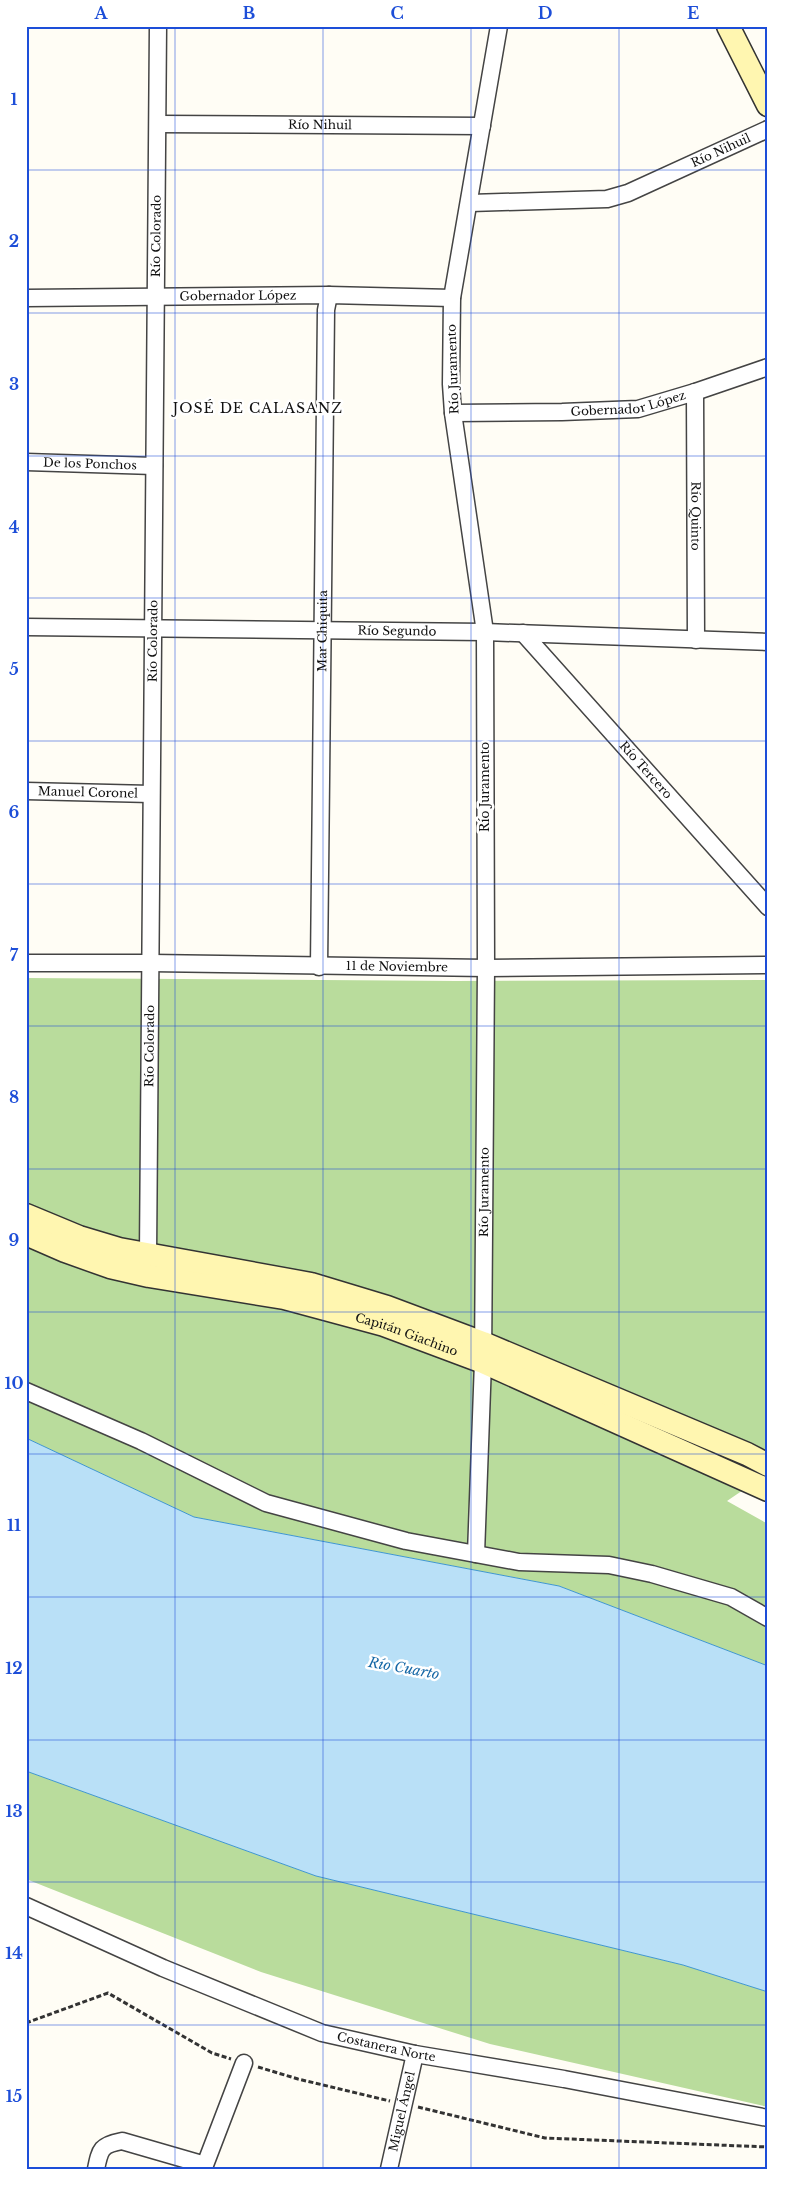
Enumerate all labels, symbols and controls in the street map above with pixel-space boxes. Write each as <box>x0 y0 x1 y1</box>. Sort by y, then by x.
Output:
text: A <box>94 3 109 23</box>
text: B <box>243 3 256 23</box>
text: C <box>390 3 404 23</box>
text: D <box>538 3 552 23</box>
text: E <box>687 3 699 23</box>
text: 1 <box>11 89 18 109</box>
street label: Río Nihuil <box>288 117 352 132</box>
street label: Río Nihuil <box>688 130 753 170</box>
street label: Río Colorado <box>148 195 164 277</box>
text: 2 <box>9 231 19 251</box>
street label: Gobernador López <box>179 287 297 303</box>
street label: Río Juramento <box>443 324 462 414</box>
text: 3 <box>9 374 19 394</box>
street label: Gobernador López <box>570 387 688 419</box>
district label: JOSÉ DE CALASANZ <box>171 399 343 417</box>
street label: De los Ponchos <box>43 455 137 472</box>
street label: Río Quinto <box>688 481 704 551</box>
text: 4 <box>9 517 19 537</box>
street label: Mar Chiquita <box>314 590 330 672</box>
street label: Río Colorado <box>145 600 160 682</box>
street label: Río Segundo <box>357 623 437 638</box>
text: 5 <box>9 659 19 679</box>
street label: Río Tercero <box>616 738 676 802</box>
street label: Río Juramento <box>477 742 492 832</box>
street label: Manuel Coronel <box>38 783 138 801</box>
text: 6 <box>9 802 20 822</box>
text: 7 <box>10 945 19 965</box>
street label: 11 de Noviembre <box>346 958 448 974</box>
street label: Río Colorado <box>141 1005 157 1087</box>
text: 8 <box>9 1087 19 1107</box>
street label: Río Juramento <box>476 1147 492 1237</box>
text: 9 <box>9 1230 20 1250</box>
street label: Capitán Giachino <box>354 1310 460 1359</box>
text: 10 <box>4 1373 24 1393</box>
text: 11 <box>7 1515 21 1535</box>
water label: Río Cuarto <box>366 1653 441 1683</box>
text: 12 <box>5 1658 23 1678</box>
text: 13 <box>5 1801 23 1821</box>
text: 14 <box>5 1943 23 1963</box>
street label: Costanera Norte <box>336 2029 437 2064</box>
street label: Miguel Ángel <box>385 2070 418 2153</box>
text: 15 <box>6 2086 22 2106</box>

